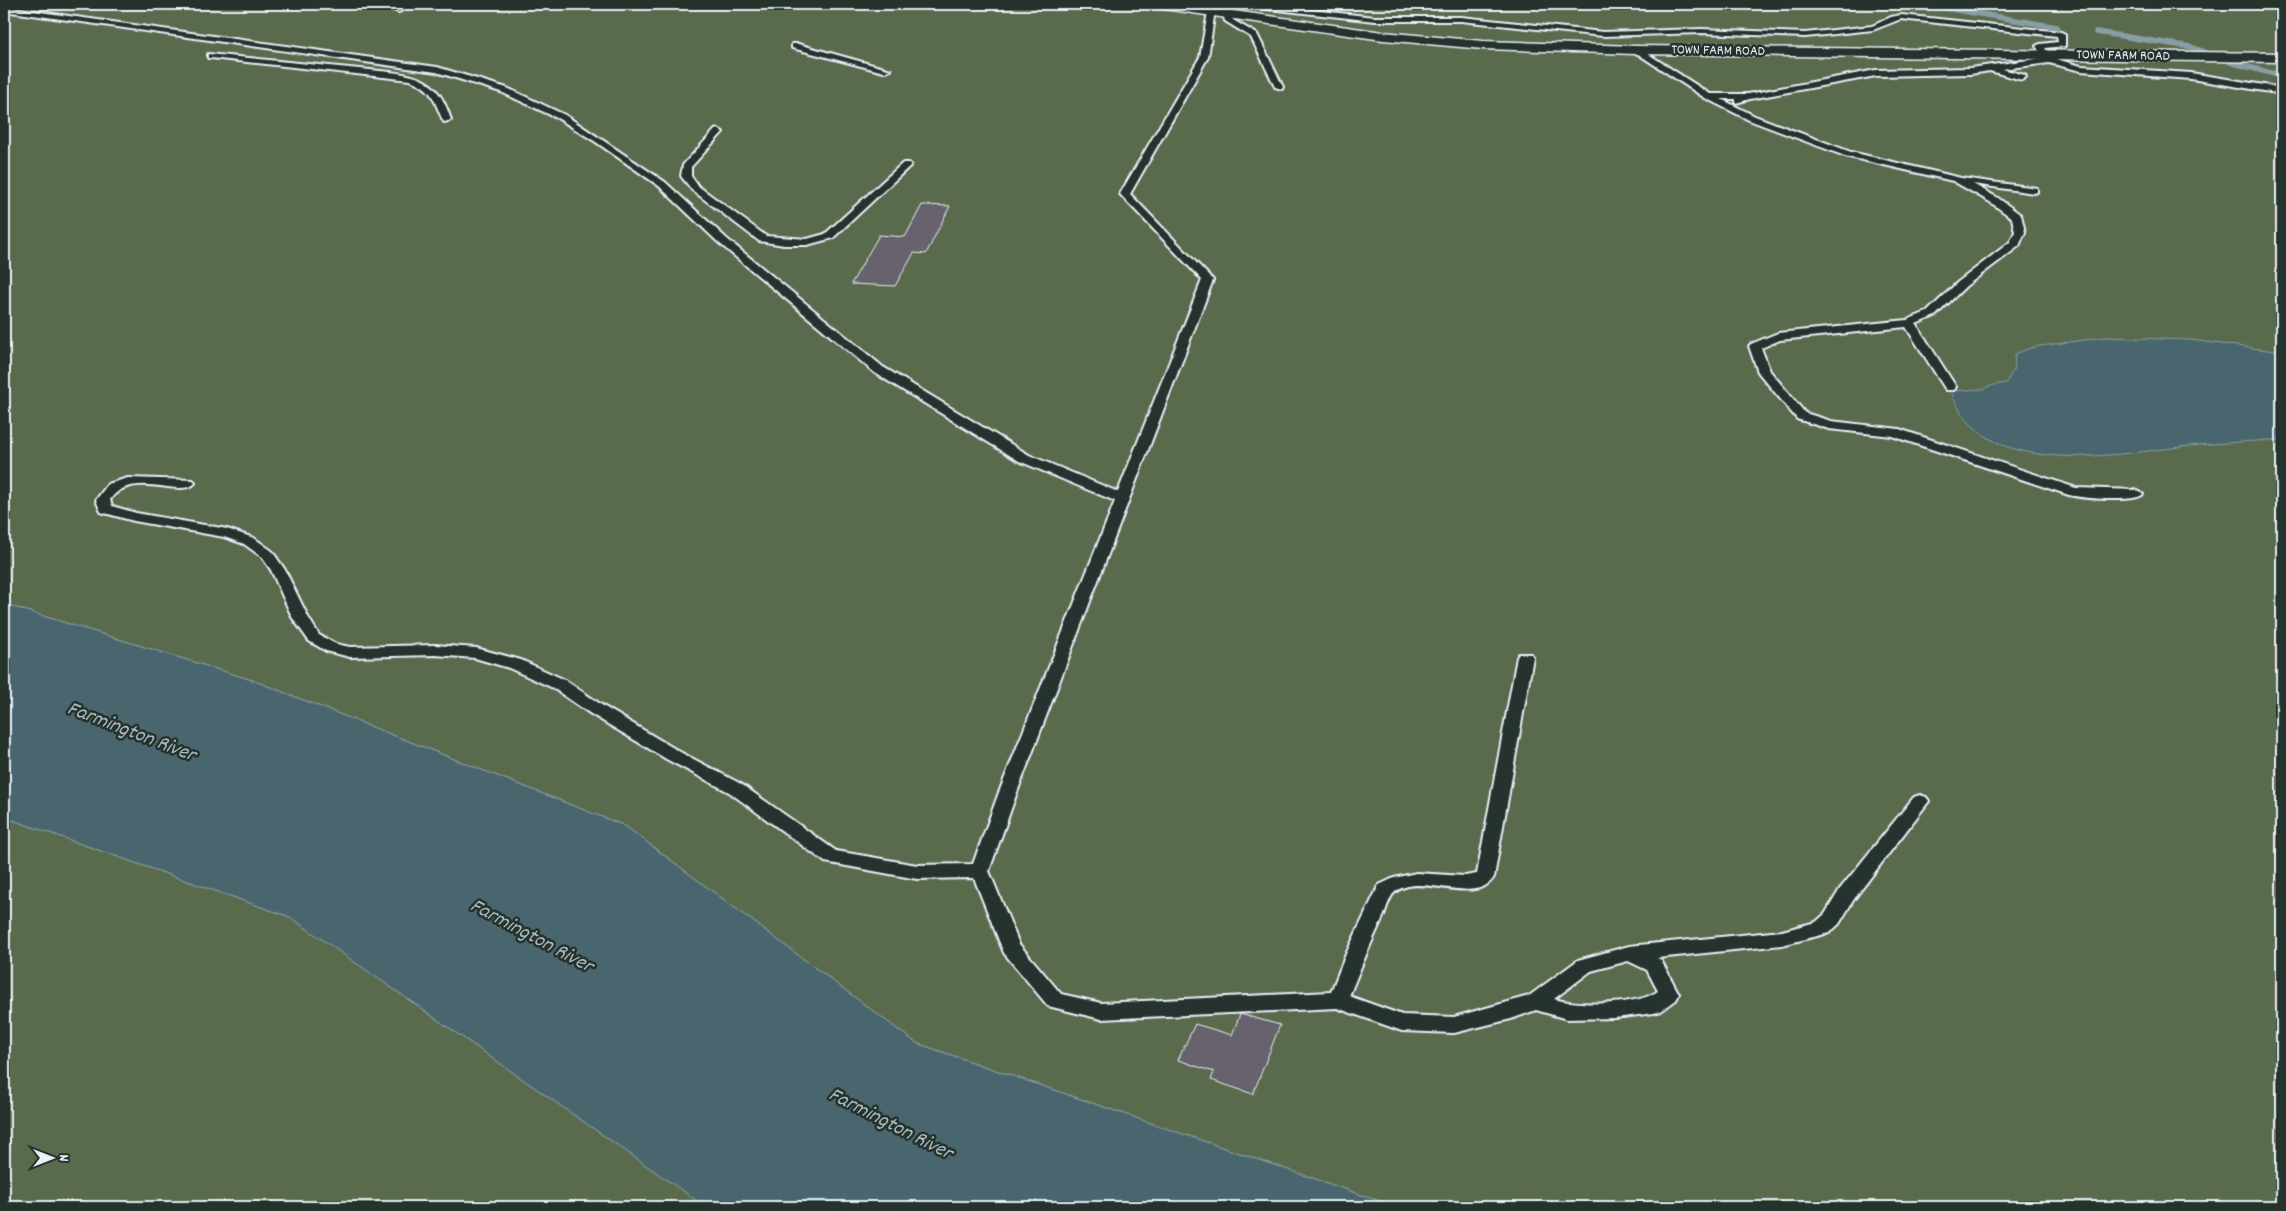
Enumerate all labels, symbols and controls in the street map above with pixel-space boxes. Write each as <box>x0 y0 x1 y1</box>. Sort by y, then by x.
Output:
street label: TOWN FARM ROAD <box>1671 40 1765 62</box>
street label: TOWN FARM ROAD <box>2076 45 2170 67</box>
water label: Farmington River <box>62 695 202 772</box>
water label: Farmington River <box>464 892 600 983</box>
water label: Farmington River <box>823 1081 959 1170</box>
north arrow <box>28 1134 78 1184</box>
text: N <box>53 1155 73 1162</box>

